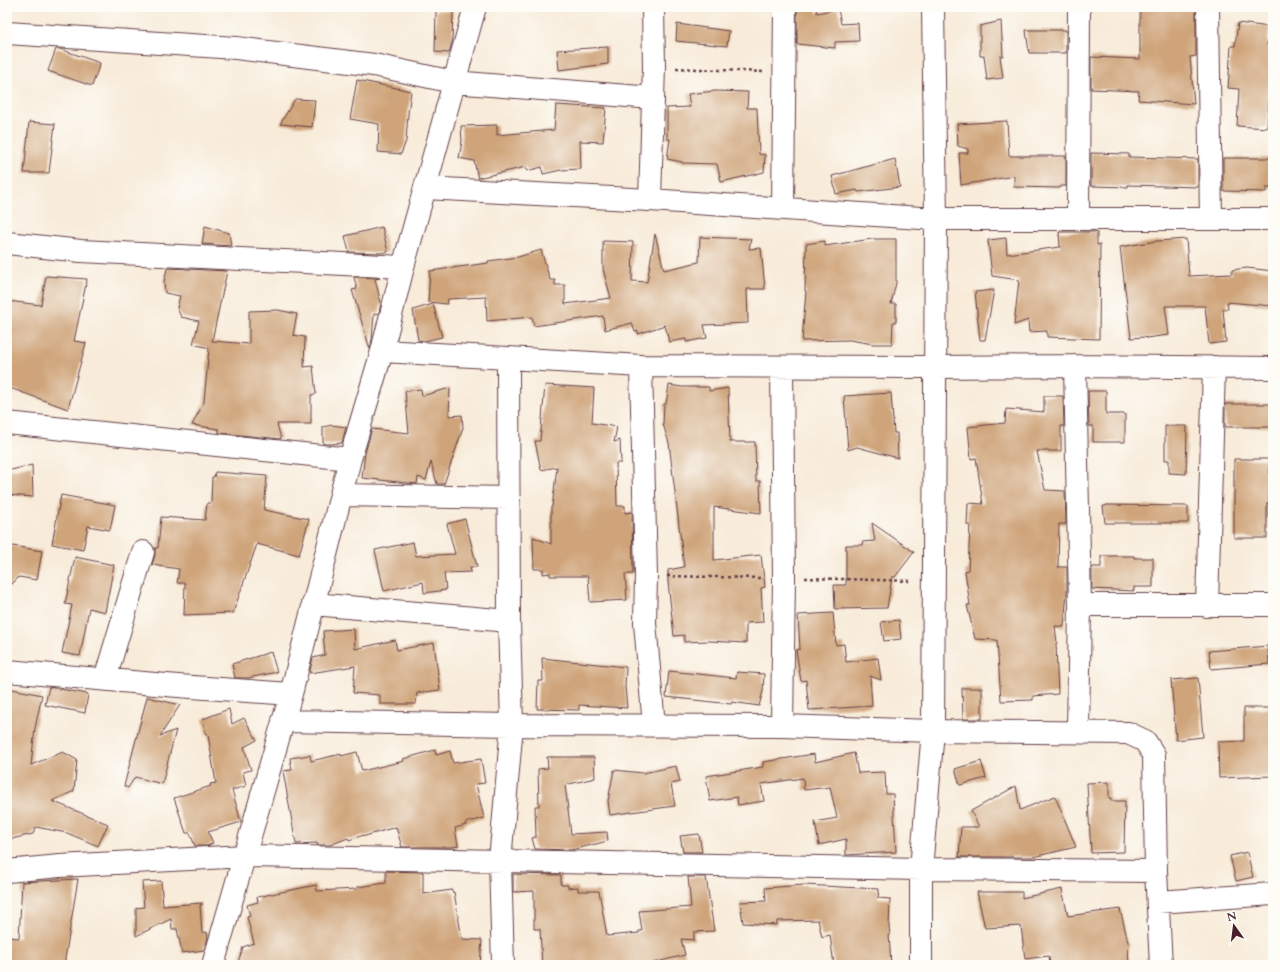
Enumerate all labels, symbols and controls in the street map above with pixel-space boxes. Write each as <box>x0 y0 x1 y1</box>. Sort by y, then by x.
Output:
north arrow <box>1214 906 1254 946</box>
text: N <box>1225 908 1239 925</box>

